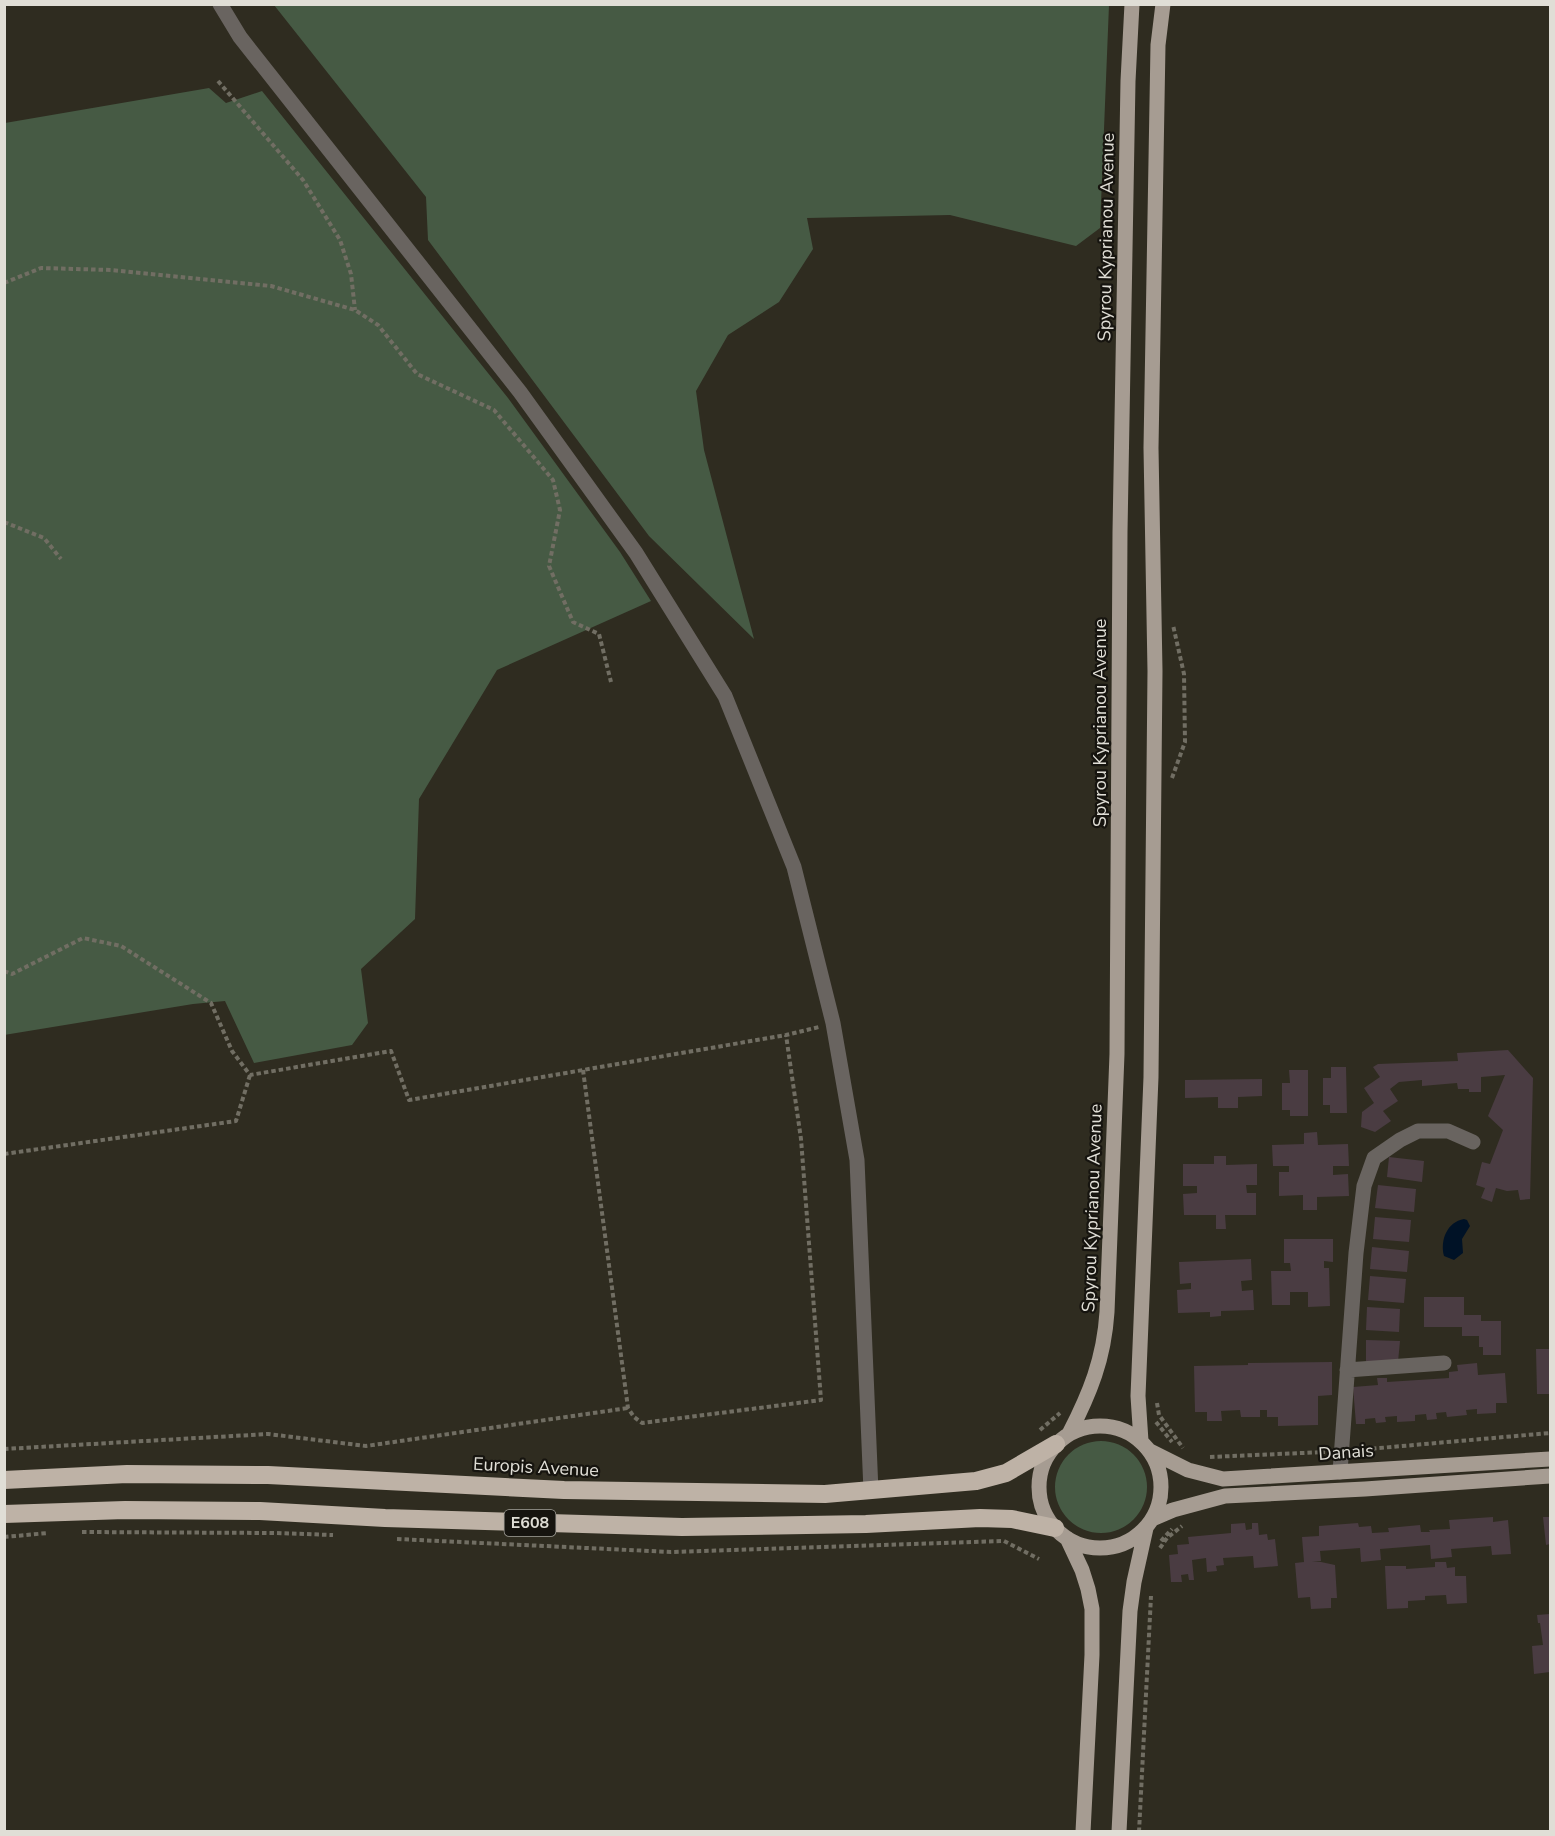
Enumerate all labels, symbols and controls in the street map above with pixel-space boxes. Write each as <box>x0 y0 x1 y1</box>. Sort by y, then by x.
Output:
street label: Spyrou Kyprianou Avenue <box>1092 132 1120 342</box>
street label: Spyrou Kyprianou Avenue <box>1088 619 1112 827</box>
street label: Spyrou Kyprianou Avenue <box>1076 1103 1108 1313</box>
street label: Danais <box>1317 1438 1375 1466</box>
street label: Europis Avenue <box>472 1452 600 1482</box>
road number: E608 <box>504 1510 556 1536</box>

